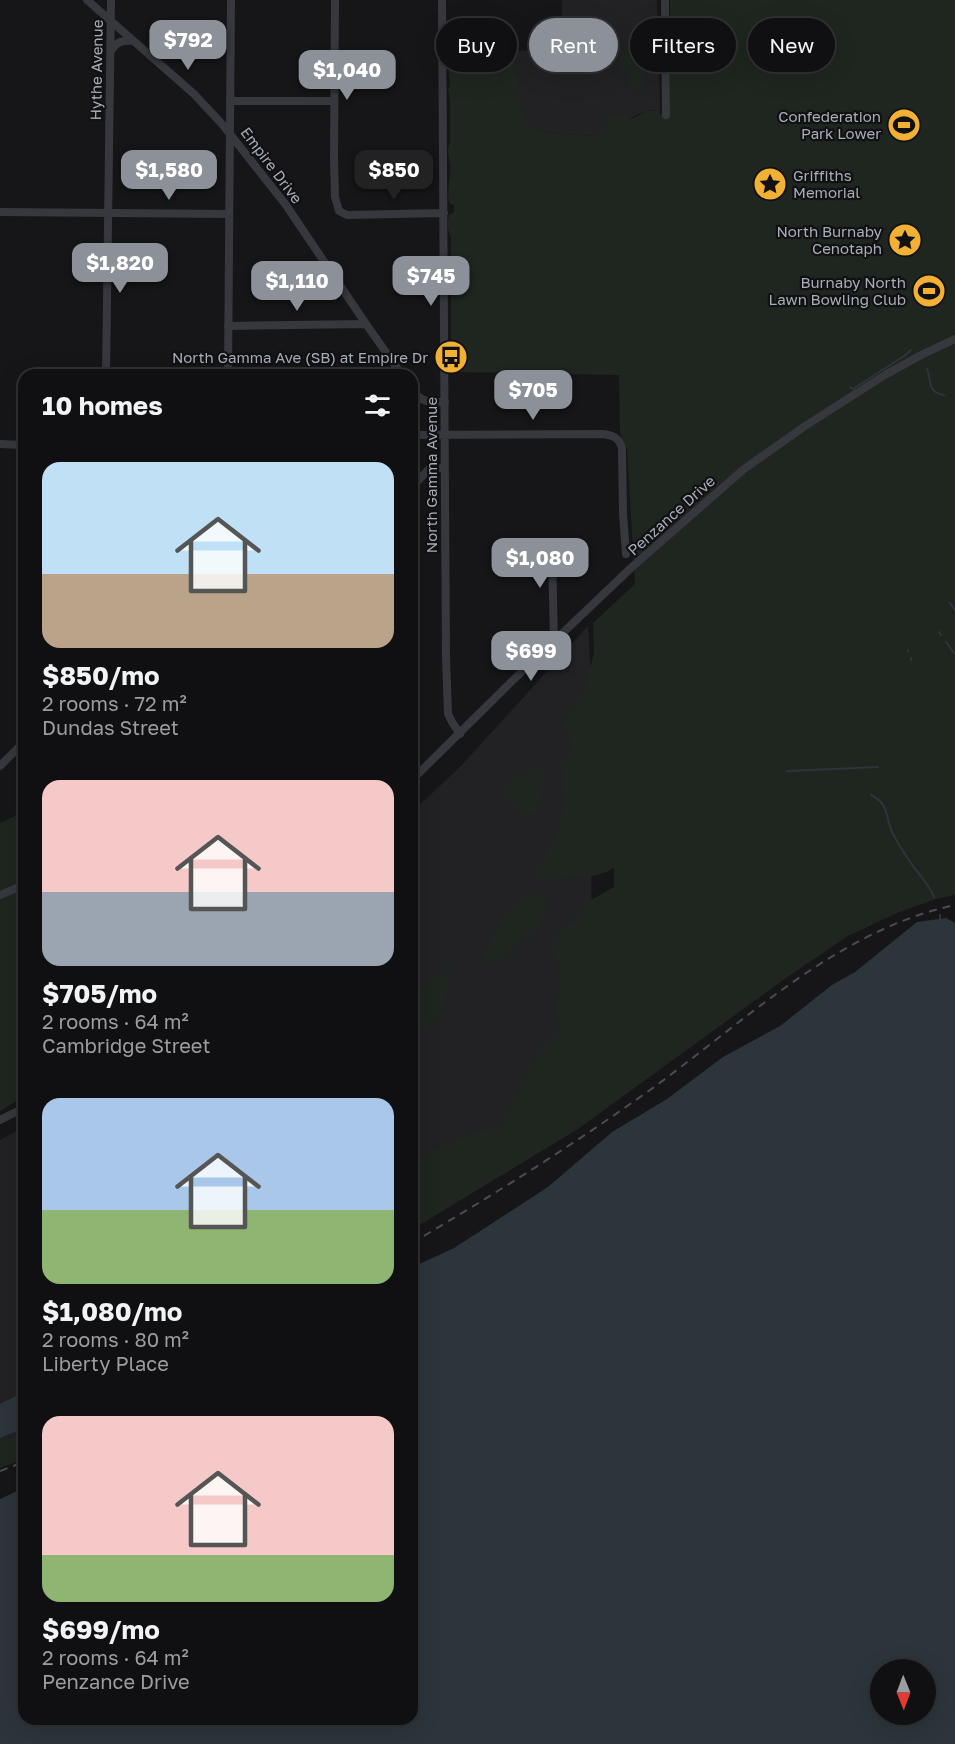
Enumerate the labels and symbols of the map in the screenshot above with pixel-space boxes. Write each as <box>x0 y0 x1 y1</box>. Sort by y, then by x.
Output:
street label: Hythe Avenue <box>86 19 106 121</box>
pin: $792 <box>152 20 224 71</box>
pin: $1,040 <box>298 50 396 101</box>
place label: Confederation Park Lower <box>778 107 881 142</box>
sports icon: Confederation Park Lower <box>886 107 922 143</box>
street label: Empire Drive <box>237 123 307 207</box>
pin: $1,580 <box>120 150 218 201</box>
pin: $850 <box>358 150 430 201</box>
place icon: Griffiths Memorial <box>752 166 788 202</box>
place label: Griffiths Memorial <box>793 166 860 201</box>
place label: North Burnaby Cenotaph <box>776 222 883 257</box>
place icon: North Burnaby Cenotaph <box>887 222 923 258</box>
pin: $1,820 <box>71 243 169 294</box>
pin: $745 <box>395 256 467 307</box>
pin: $1,110 <box>248 261 346 312</box>
place label: Burnaby North Lawn Bowling Club <box>768 273 906 308</box>
sports icon: Burnaby North Lawn Bowling Club <box>911 273 947 309</box>
bus stop icon: North Gamma Ave (SB) at Empire Dr <box>433 339 469 375</box>
place label: North Gamma Ave (SB) at Empire Dr <box>172 348 428 366</box>
pin: $705 <box>497 370 569 421</box>
street label: North Gamma Avenue <box>422 397 440 553</box>
street label: Penzance Drive <box>624 471 718 559</box>
pin: $1,080 <box>491 538 589 589</box>
pin: $699 <box>495 631 567 682</box>
north arrow <box>870 1659 936 1725</box>

